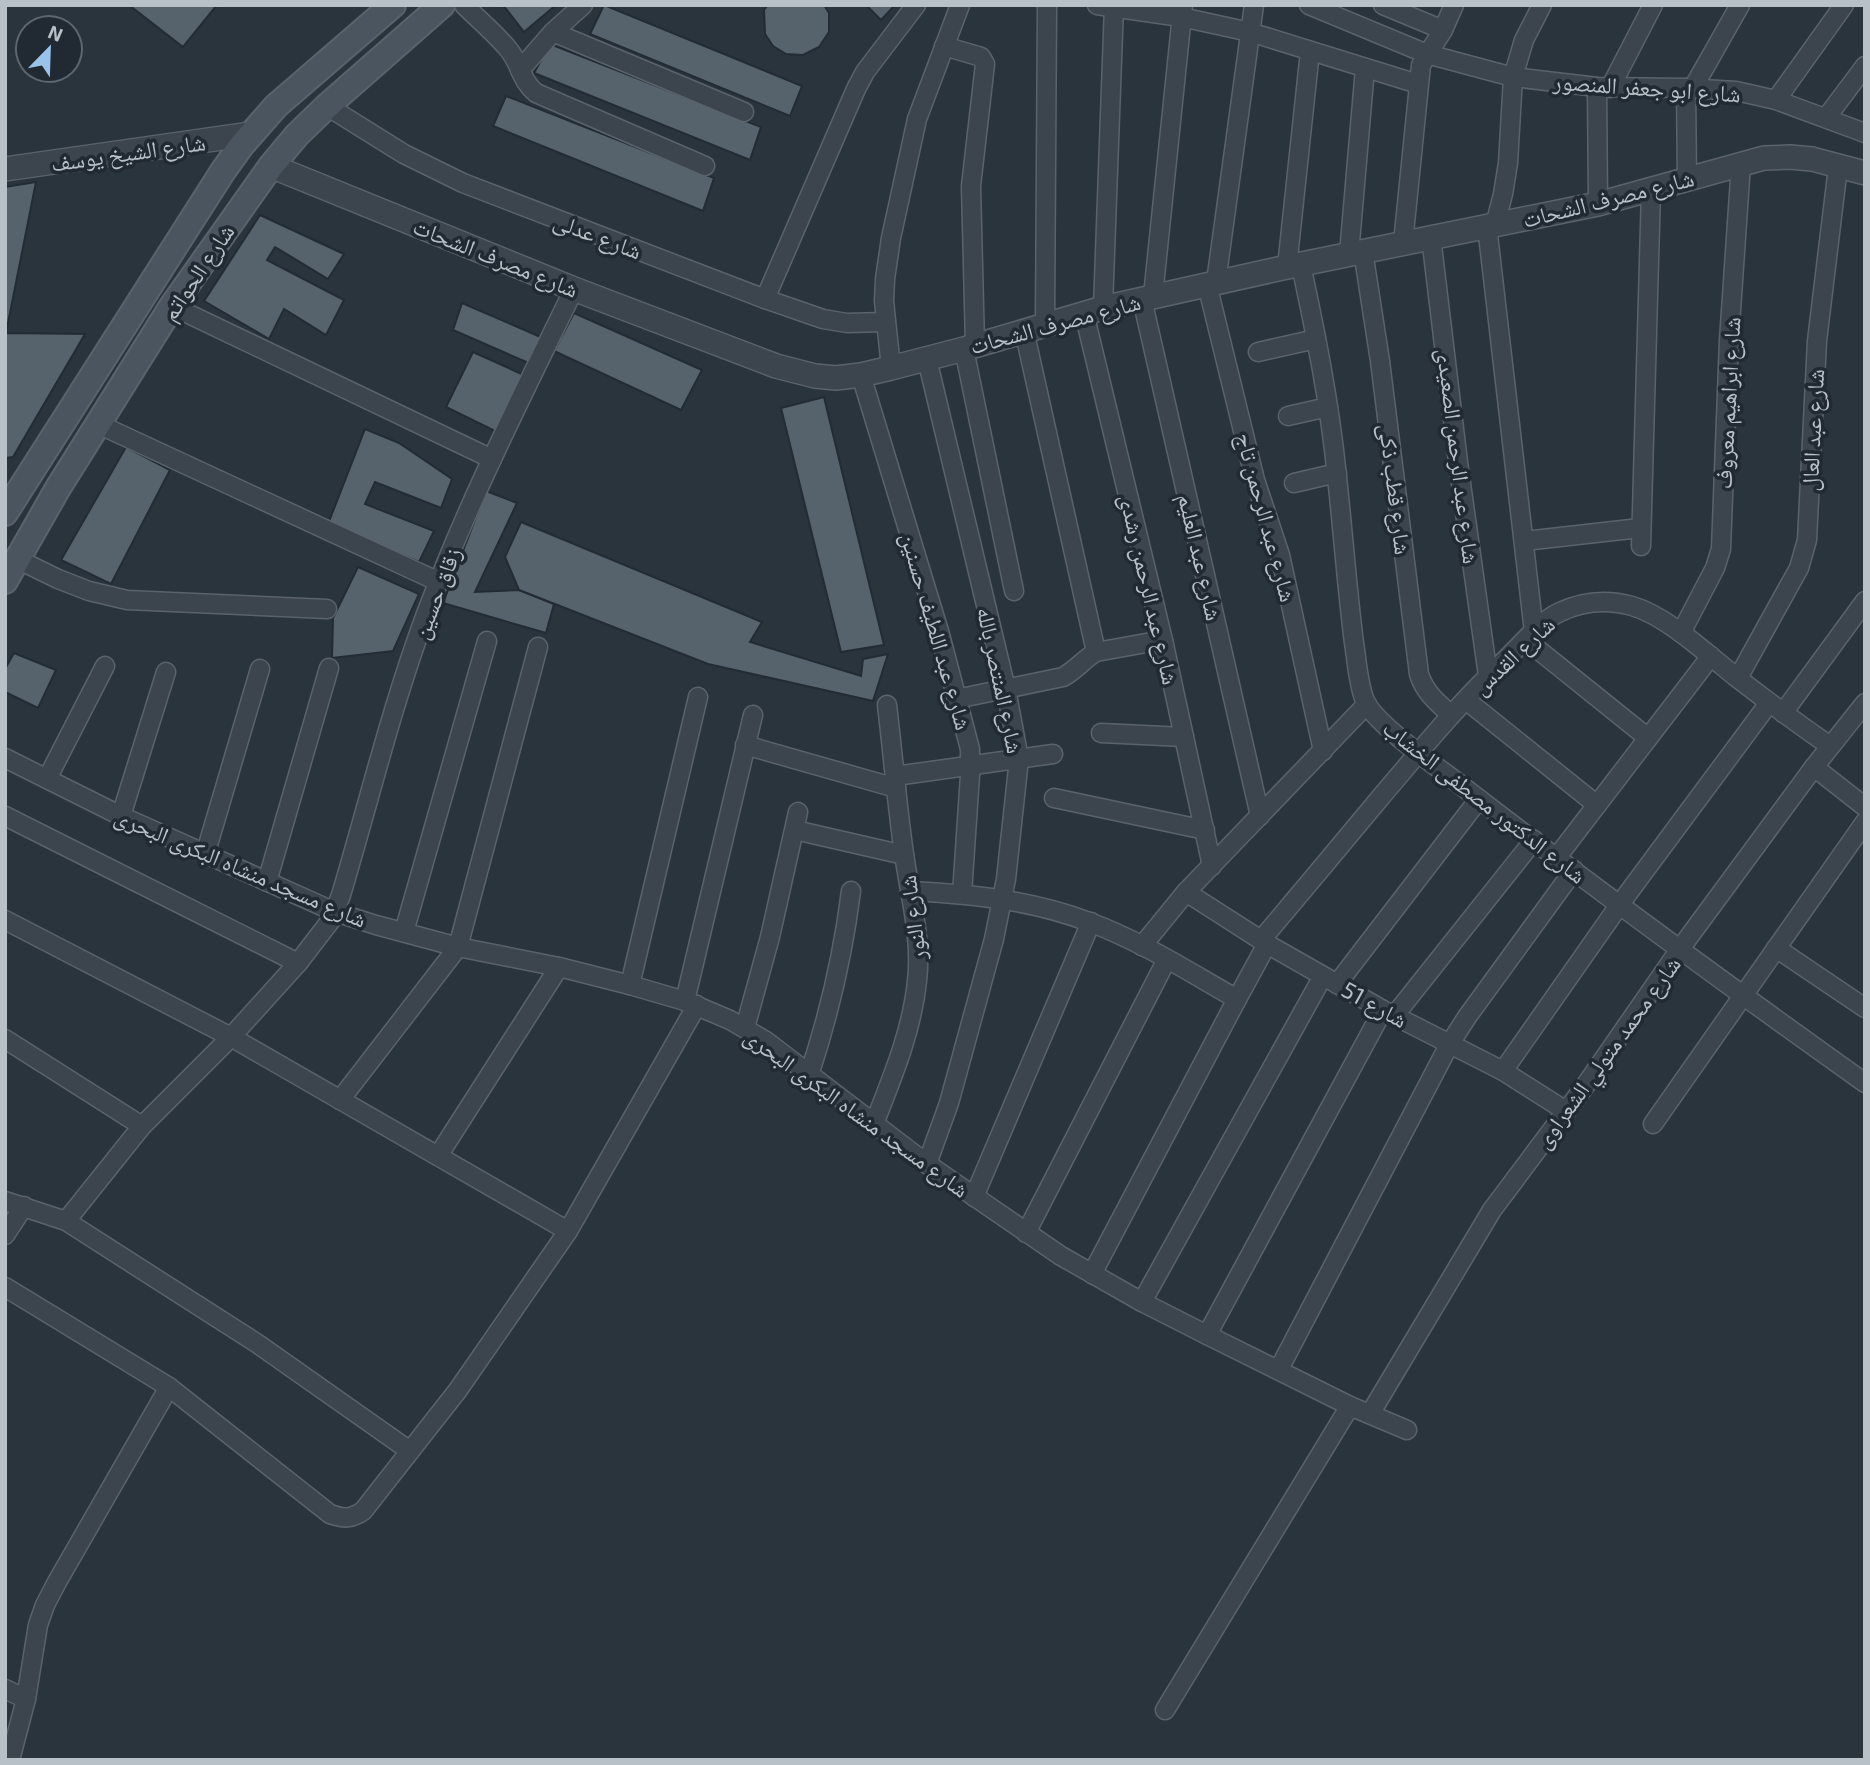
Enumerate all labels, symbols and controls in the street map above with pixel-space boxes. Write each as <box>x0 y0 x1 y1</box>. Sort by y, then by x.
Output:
north arrow <box>14 14 84 84</box>
text: N <box>45 20 67 46</box>
street label: شارع ابو جعفر المنصور <box>1551 66 1742 110</box>
street label: شارع الشيخ يوسف <box>49 127 207 179</box>
street label: شارع مصرف الشحات <box>1519 163 1697 235</box>
street label: شارع عدلى <box>549 205 646 266</box>
street label: شارع مصرف الشحات <box>409 211 583 305</box>
street label: شارع الحواتم <box>154 218 242 327</box>
street label: شارع مصرف الشحات <box>967 287 1144 361</box>
street label: شارع ابراهيم معروف <box>1709 316 1748 490</box>
street label: شارع عبد الرحمن الصعيدى <box>1430 347 1486 566</box>
street label: شارع عبد العال <box>1795 368 1831 492</box>
street label: شارع قطب ذكى <box>1372 422 1418 556</box>
street label: شارع عبد الرحمن تاج <box>1229 429 1303 605</box>
street label: شارع عبد الرحمن رشدى <box>1113 491 1186 687</box>
street label: شارع عبد العليم <box>1170 491 1229 624</box>
street label: شارع عبد اللطيف حسنين <box>893 529 979 734</box>
street label: زقاق حسين <box>406 543 467 643</box>
street label: شارع المنتصر بالله <box>970 604 1030 756</box>
street label: شارع القدس <box>1466 610 1561 702</box>
street label: شارع الدكتور مصطفى الخشاب <box>1377 713 1592 891</box>
street label: شارع مسجد منشاه البكرى البحرى <box>110 801 371 935</box>
street label: شارع النور <box>893 874 933 963</box>
street label: شارع محمد متولي الشعراوى <box>1528 951 1691 1157</box>
street label: شارع 51 <box>1336 975 1413 1035</box>
street label: شارع مسجد منشاه البكرى البحرى <box>738 1021 975 1205</box>

